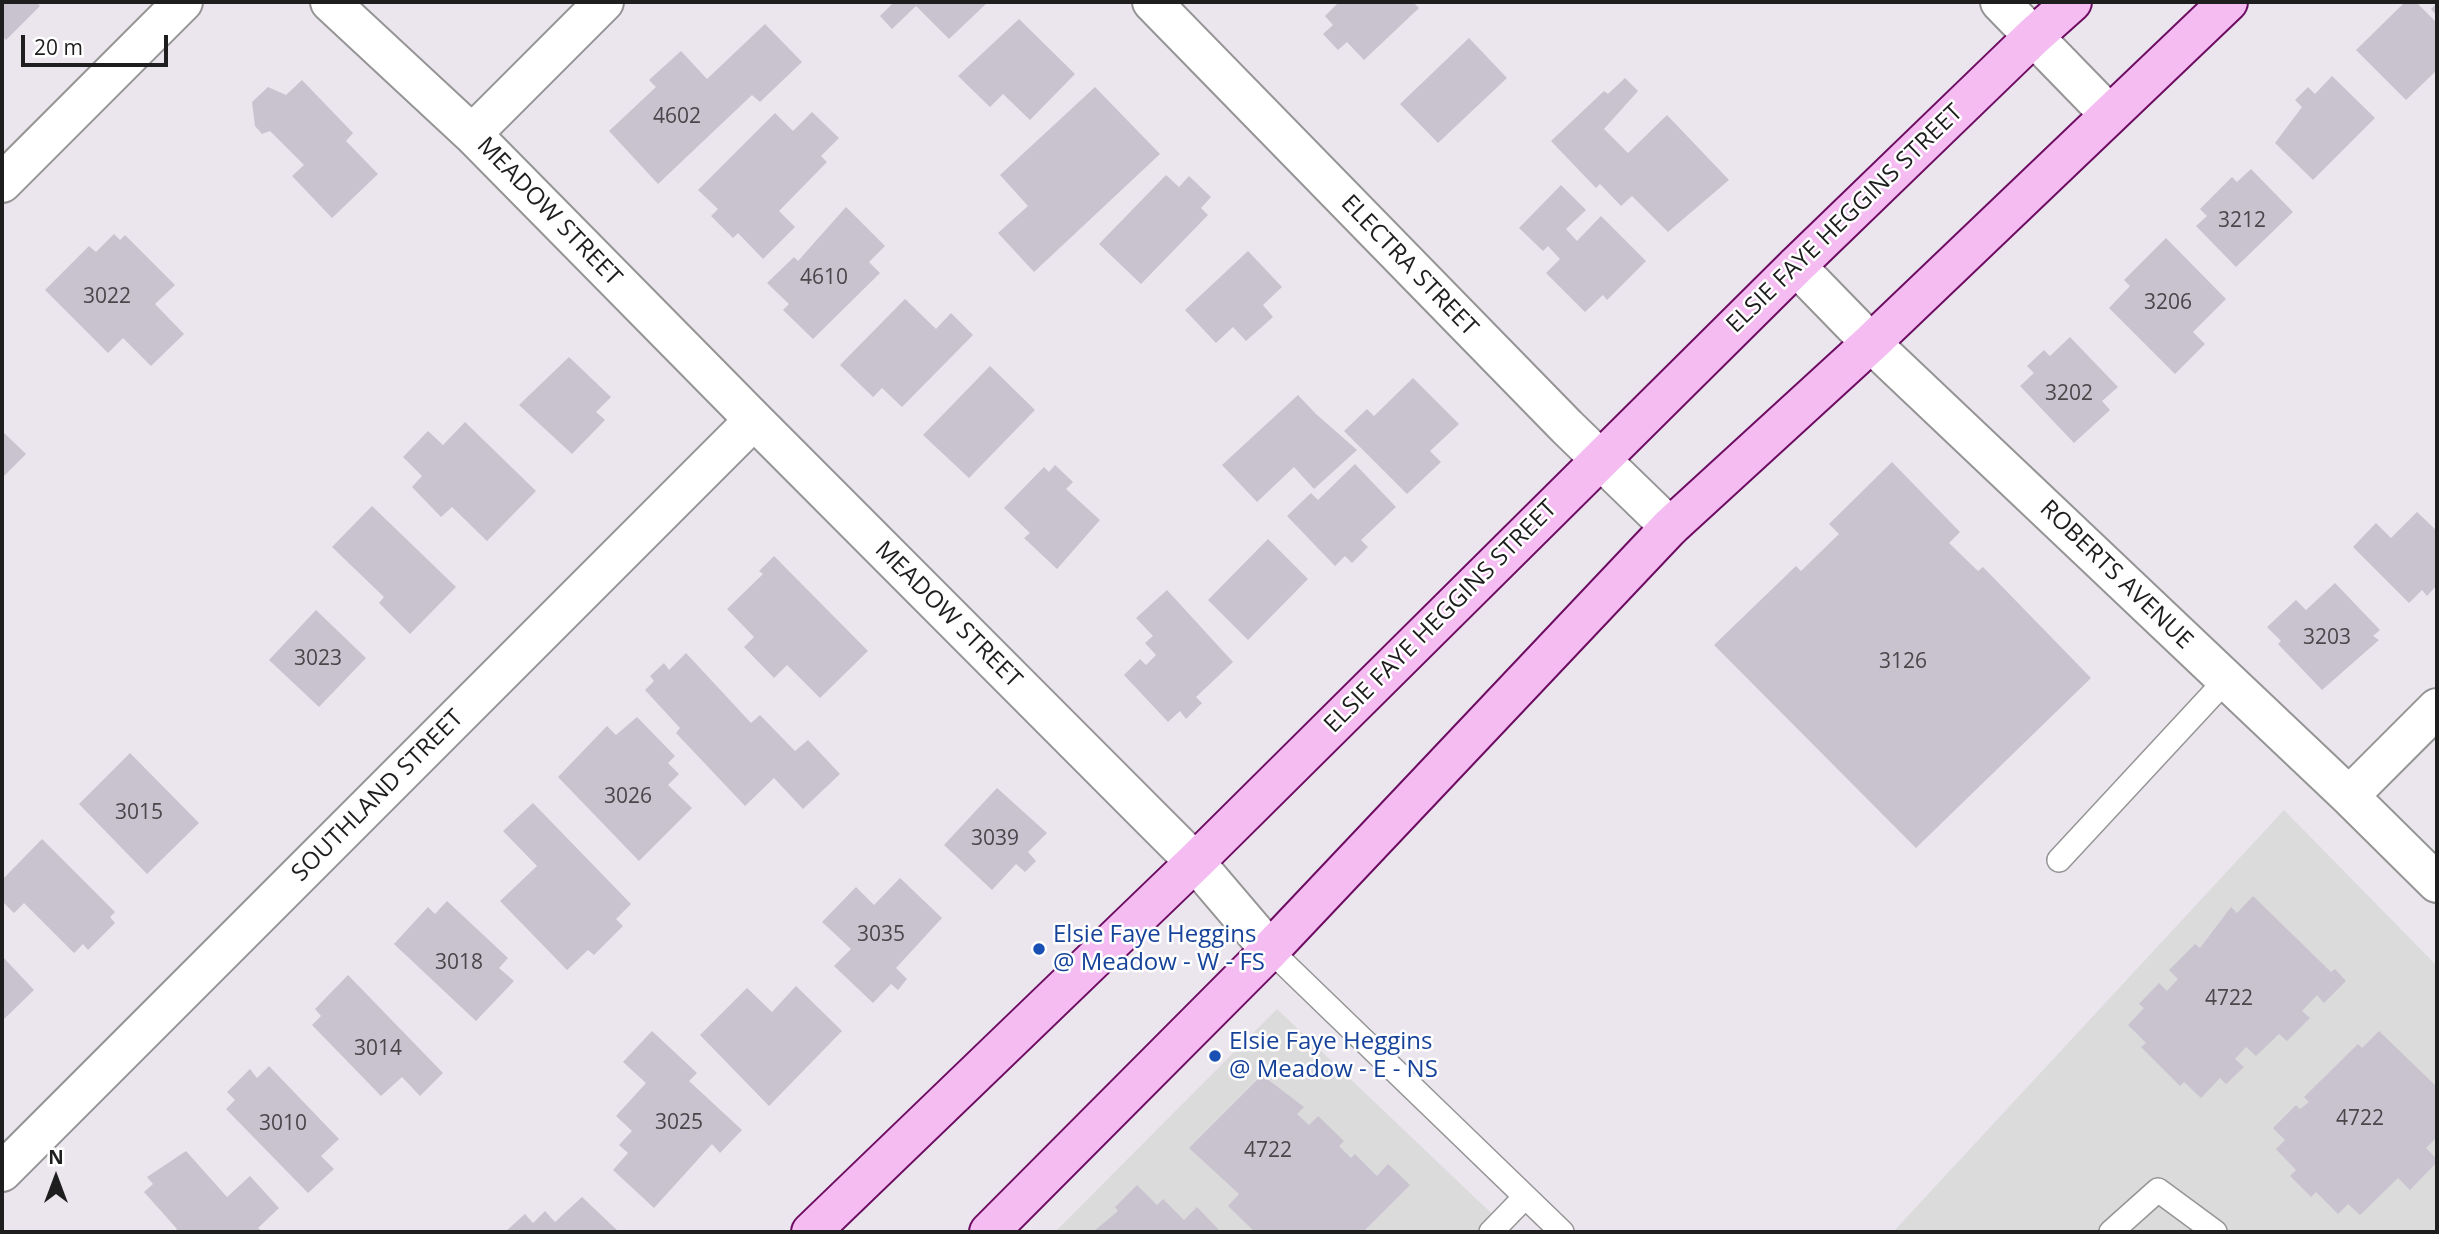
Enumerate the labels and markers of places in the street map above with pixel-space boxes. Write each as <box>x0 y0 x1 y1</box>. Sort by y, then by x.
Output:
place label: Elsie Faye Heggins @ Meadow - W - FS <box>1053 921 1265 977</box>
marker: Elsie Faye Heggins @ Meadow - W - FS <box>1031 941 1047 957</box>
place label: Elsie Faye Heggins @ Meadow - E - NS <box>1229 1028 1438 1084</box>
marker: Elsie Faye Heggins @ Meadow - E - NS <box>1207 1048 1223 1064</box>

